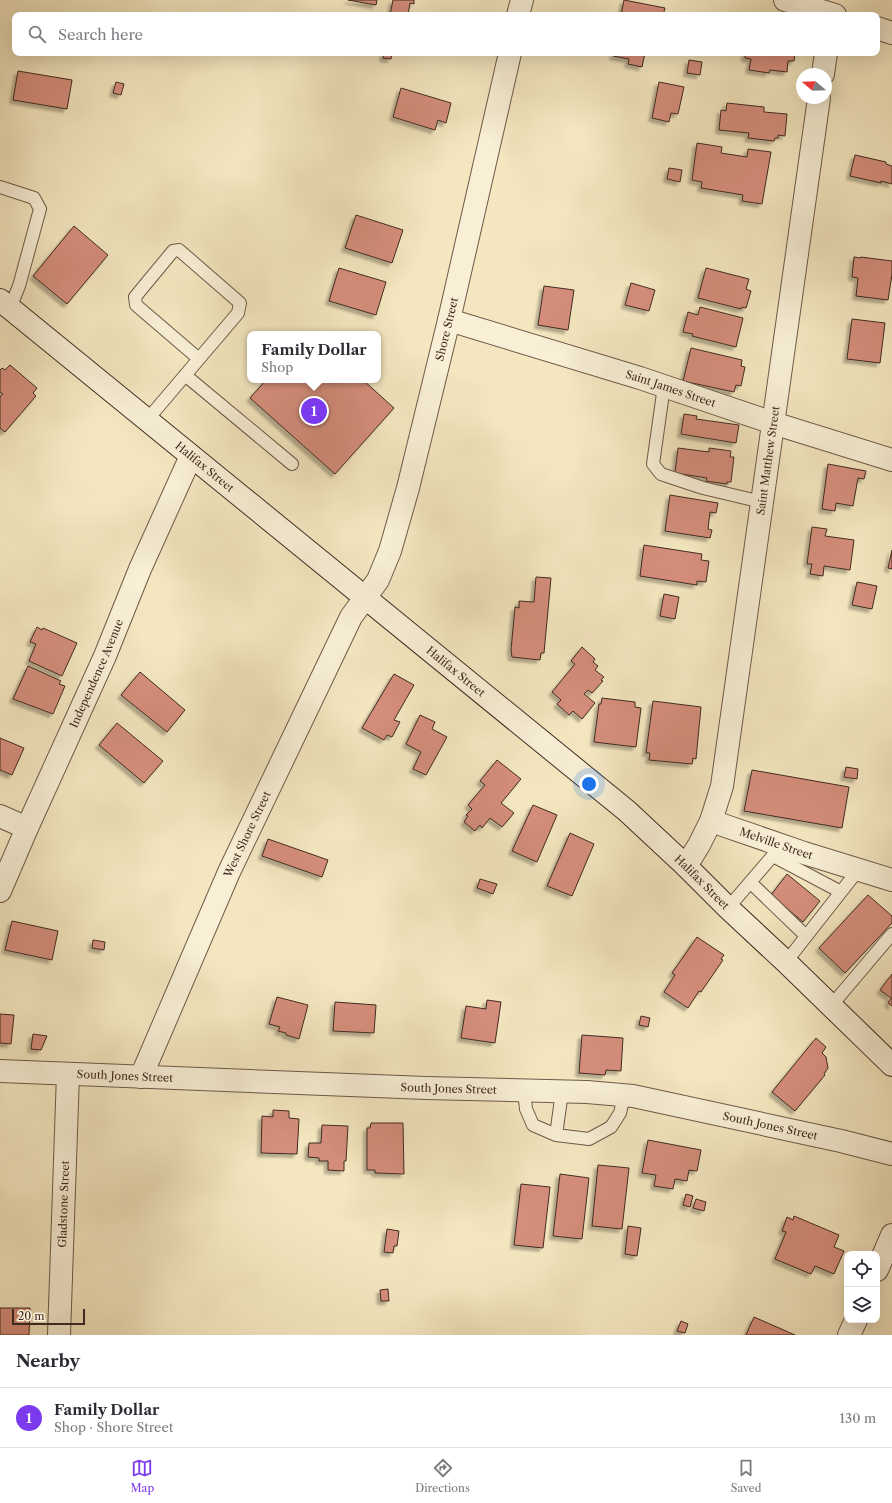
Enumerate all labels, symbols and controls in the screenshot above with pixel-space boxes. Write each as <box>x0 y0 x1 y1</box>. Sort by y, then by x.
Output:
search box <box>12 12 880 56</box>
icon: search <box>26 23 48 45</box>
text: Search here <box>58 25 143 44</box>
north arrow <box>796 68 832 104</box>
street label: Shore Street <box>432 296 461 362</box>
popup <box>247 331 381 383</box>
text: Family Dollar <box>261 340 367 359</box>
text: Shop <box>261 359 293 375</box>
street label: Saint James Street <box>624 367 718 410</box>
pin: 1 <box>301 396 327 426</box>
street label: Saint Matthew Street <box>753 405 783 516</box>
street label: Halifax Street <box>172 439 237 495</box>
street label: Independence Avenue <box>66 617 126 730</box>
street label: Halifax Street <box>423 643 488 700</box>
your location <box>579 774 599 794</box>
street label: West Shore Street <box>220 789 274 880</box>
street label: Melville Street <box>738 824 815 862</box>
street label: Halifax Street <box>671 852 732 912</box>
street label: South Jones Street <box>76 1067 173 1085</box>
street label: South Jones Street <box>400 1080 497 1097</box>
street label: South Jones Street <box>722 1109 819 1143</box>
street label: Gladstone Street <box>55 1160 72 1248</box>
map controls <box>844 1251 880 1323</box>
button: locate <box>844 1251 880 1287</box>
button: layers <box>844 1287 880 1323</box>
scale bar <box>12 1307 85 1326</box>
text: 20 m <box>18 1309 44 1323</box>
text: Nearby <box>16 1351 80 1371</box>
text: Family Dollar <box>54 1400 159 1419</box>
text: 1 <box>26 1410 32 1426</box>
text: 130 m <box>840 1410 876 1426</box>
text: Shop · Shore Street <box>54 1419 173 1435</box>
tab: Map <box>131 1457 154 1495</box>
tab: Directions <box>415 1457 470 1495</box>
tab: Saved <box>731 1457 761 1495</box>

